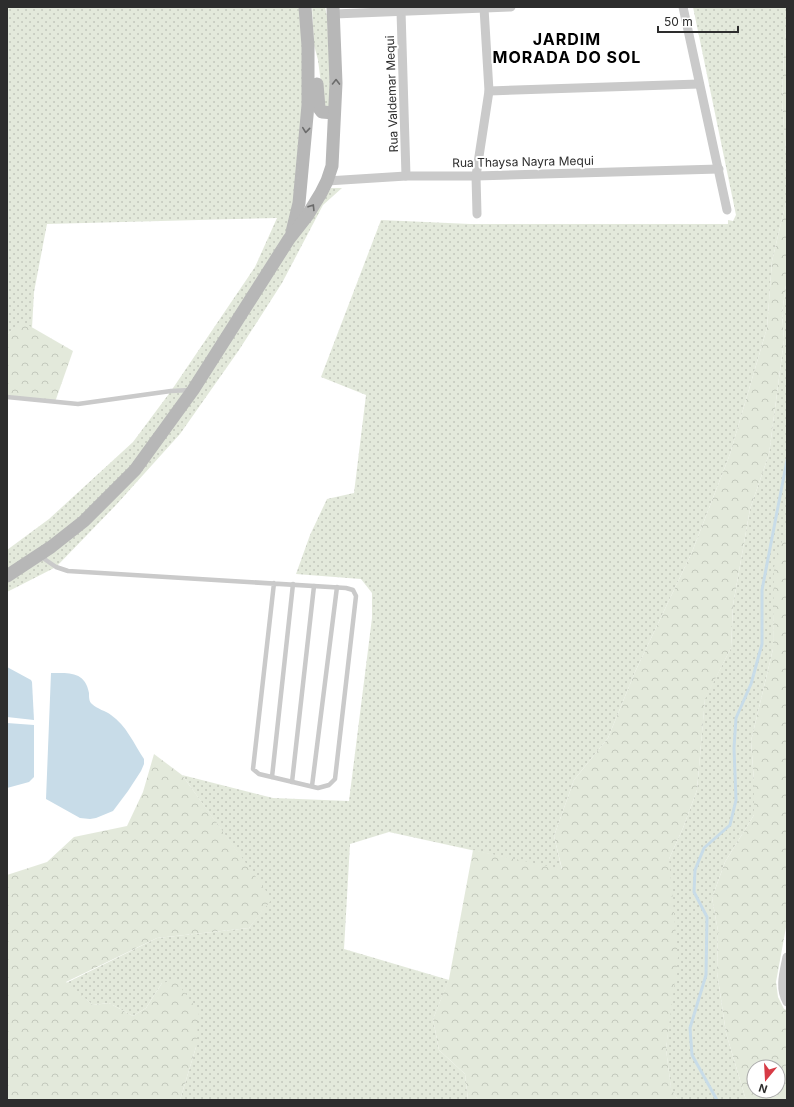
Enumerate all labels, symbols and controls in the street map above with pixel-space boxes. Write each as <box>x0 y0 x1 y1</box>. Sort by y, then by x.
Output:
scale bar <box>658 8 738 34</box>
text: 50 m <box>664 14 693 29</box>
district label: JARDIM MORADA DO SOL <box>493 29 641 67</box>
street label: Rua Valdemar Mequi <box>382 35 401 153</box>
one-way arrow <box>331 79 340 85</box>
one-way arrow <box>302 127 311 133</box>
street label: Rua Thaysa Nayra Mequi <box>452 153 594 170</box>
one-way arrow <box>307 204 315 211</box>
north arrow <box>746 1059 786 1099</box>
text: N <box>757 1081 769 1096</box>

